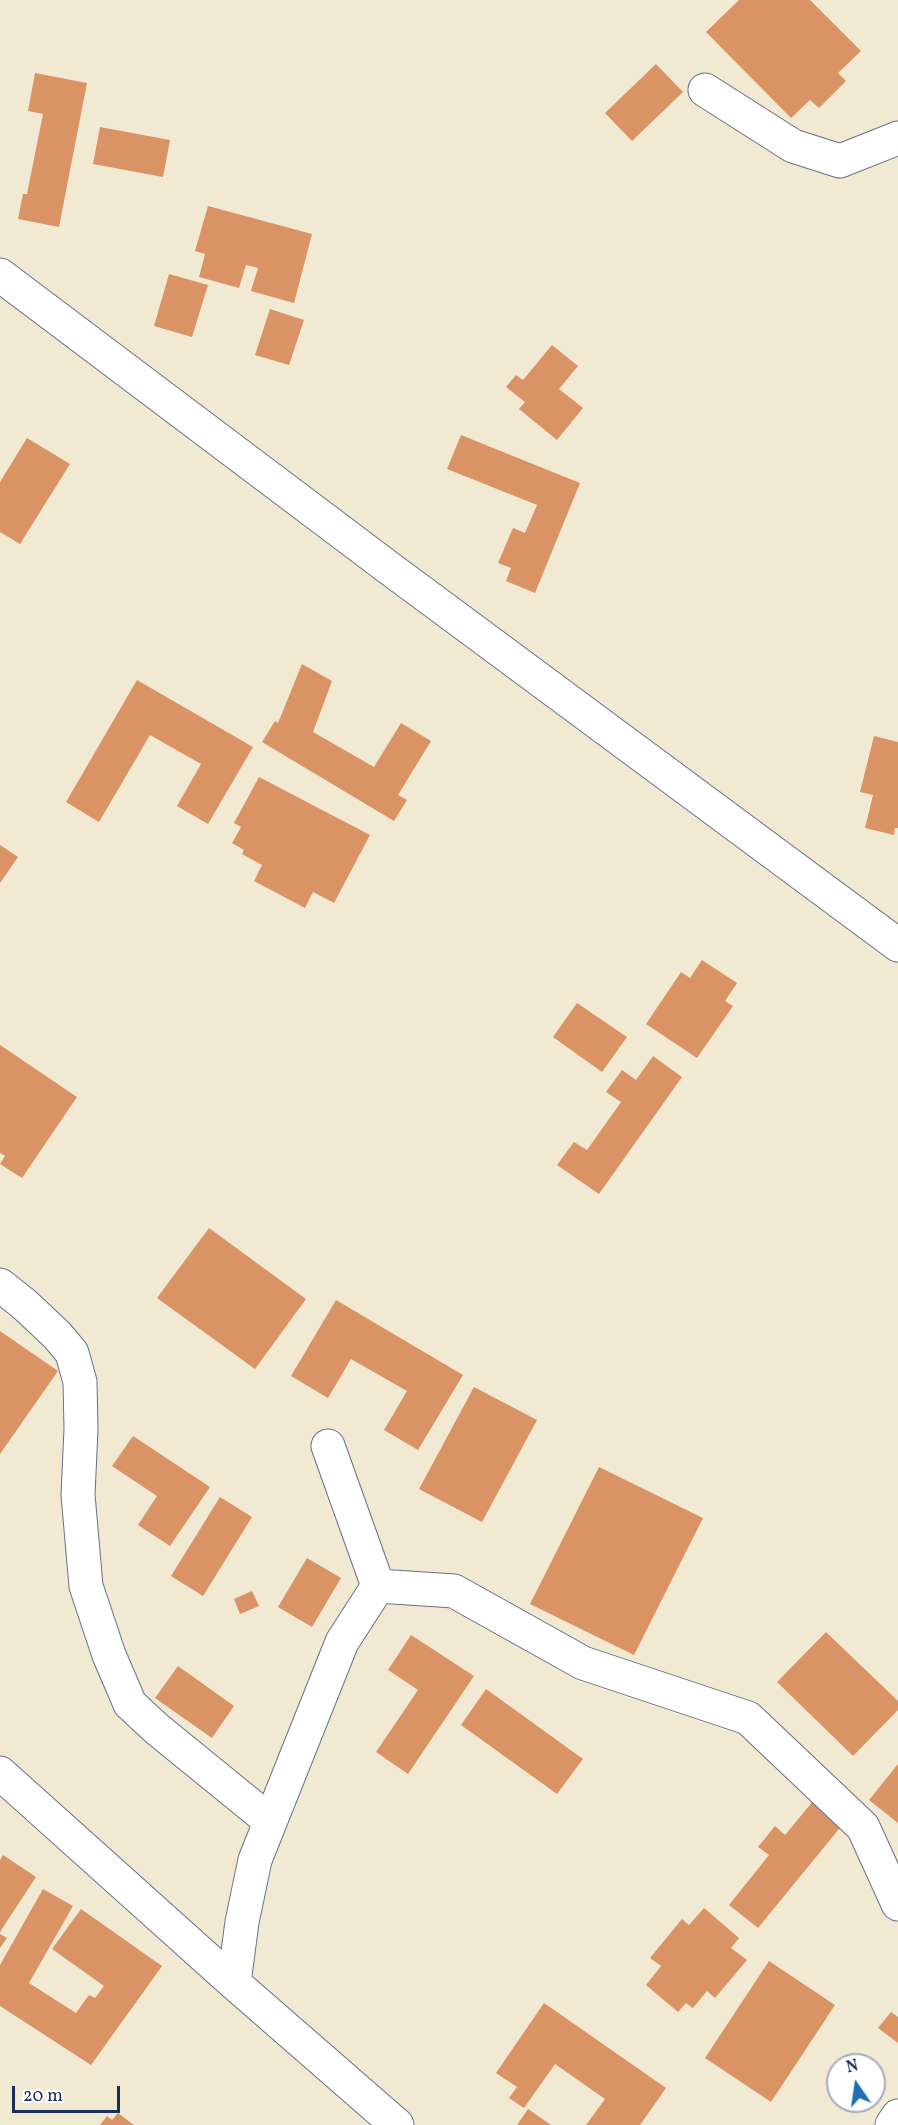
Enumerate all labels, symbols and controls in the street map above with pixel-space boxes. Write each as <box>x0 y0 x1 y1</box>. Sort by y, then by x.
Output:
north arrow <box>826 2053 886 2113</box>
text: N <box>844 2055 861 2079</box>
scale bar <box>15 2074 123 2112</box>
text: 20 m <box>23 2084 63 2109</box>

